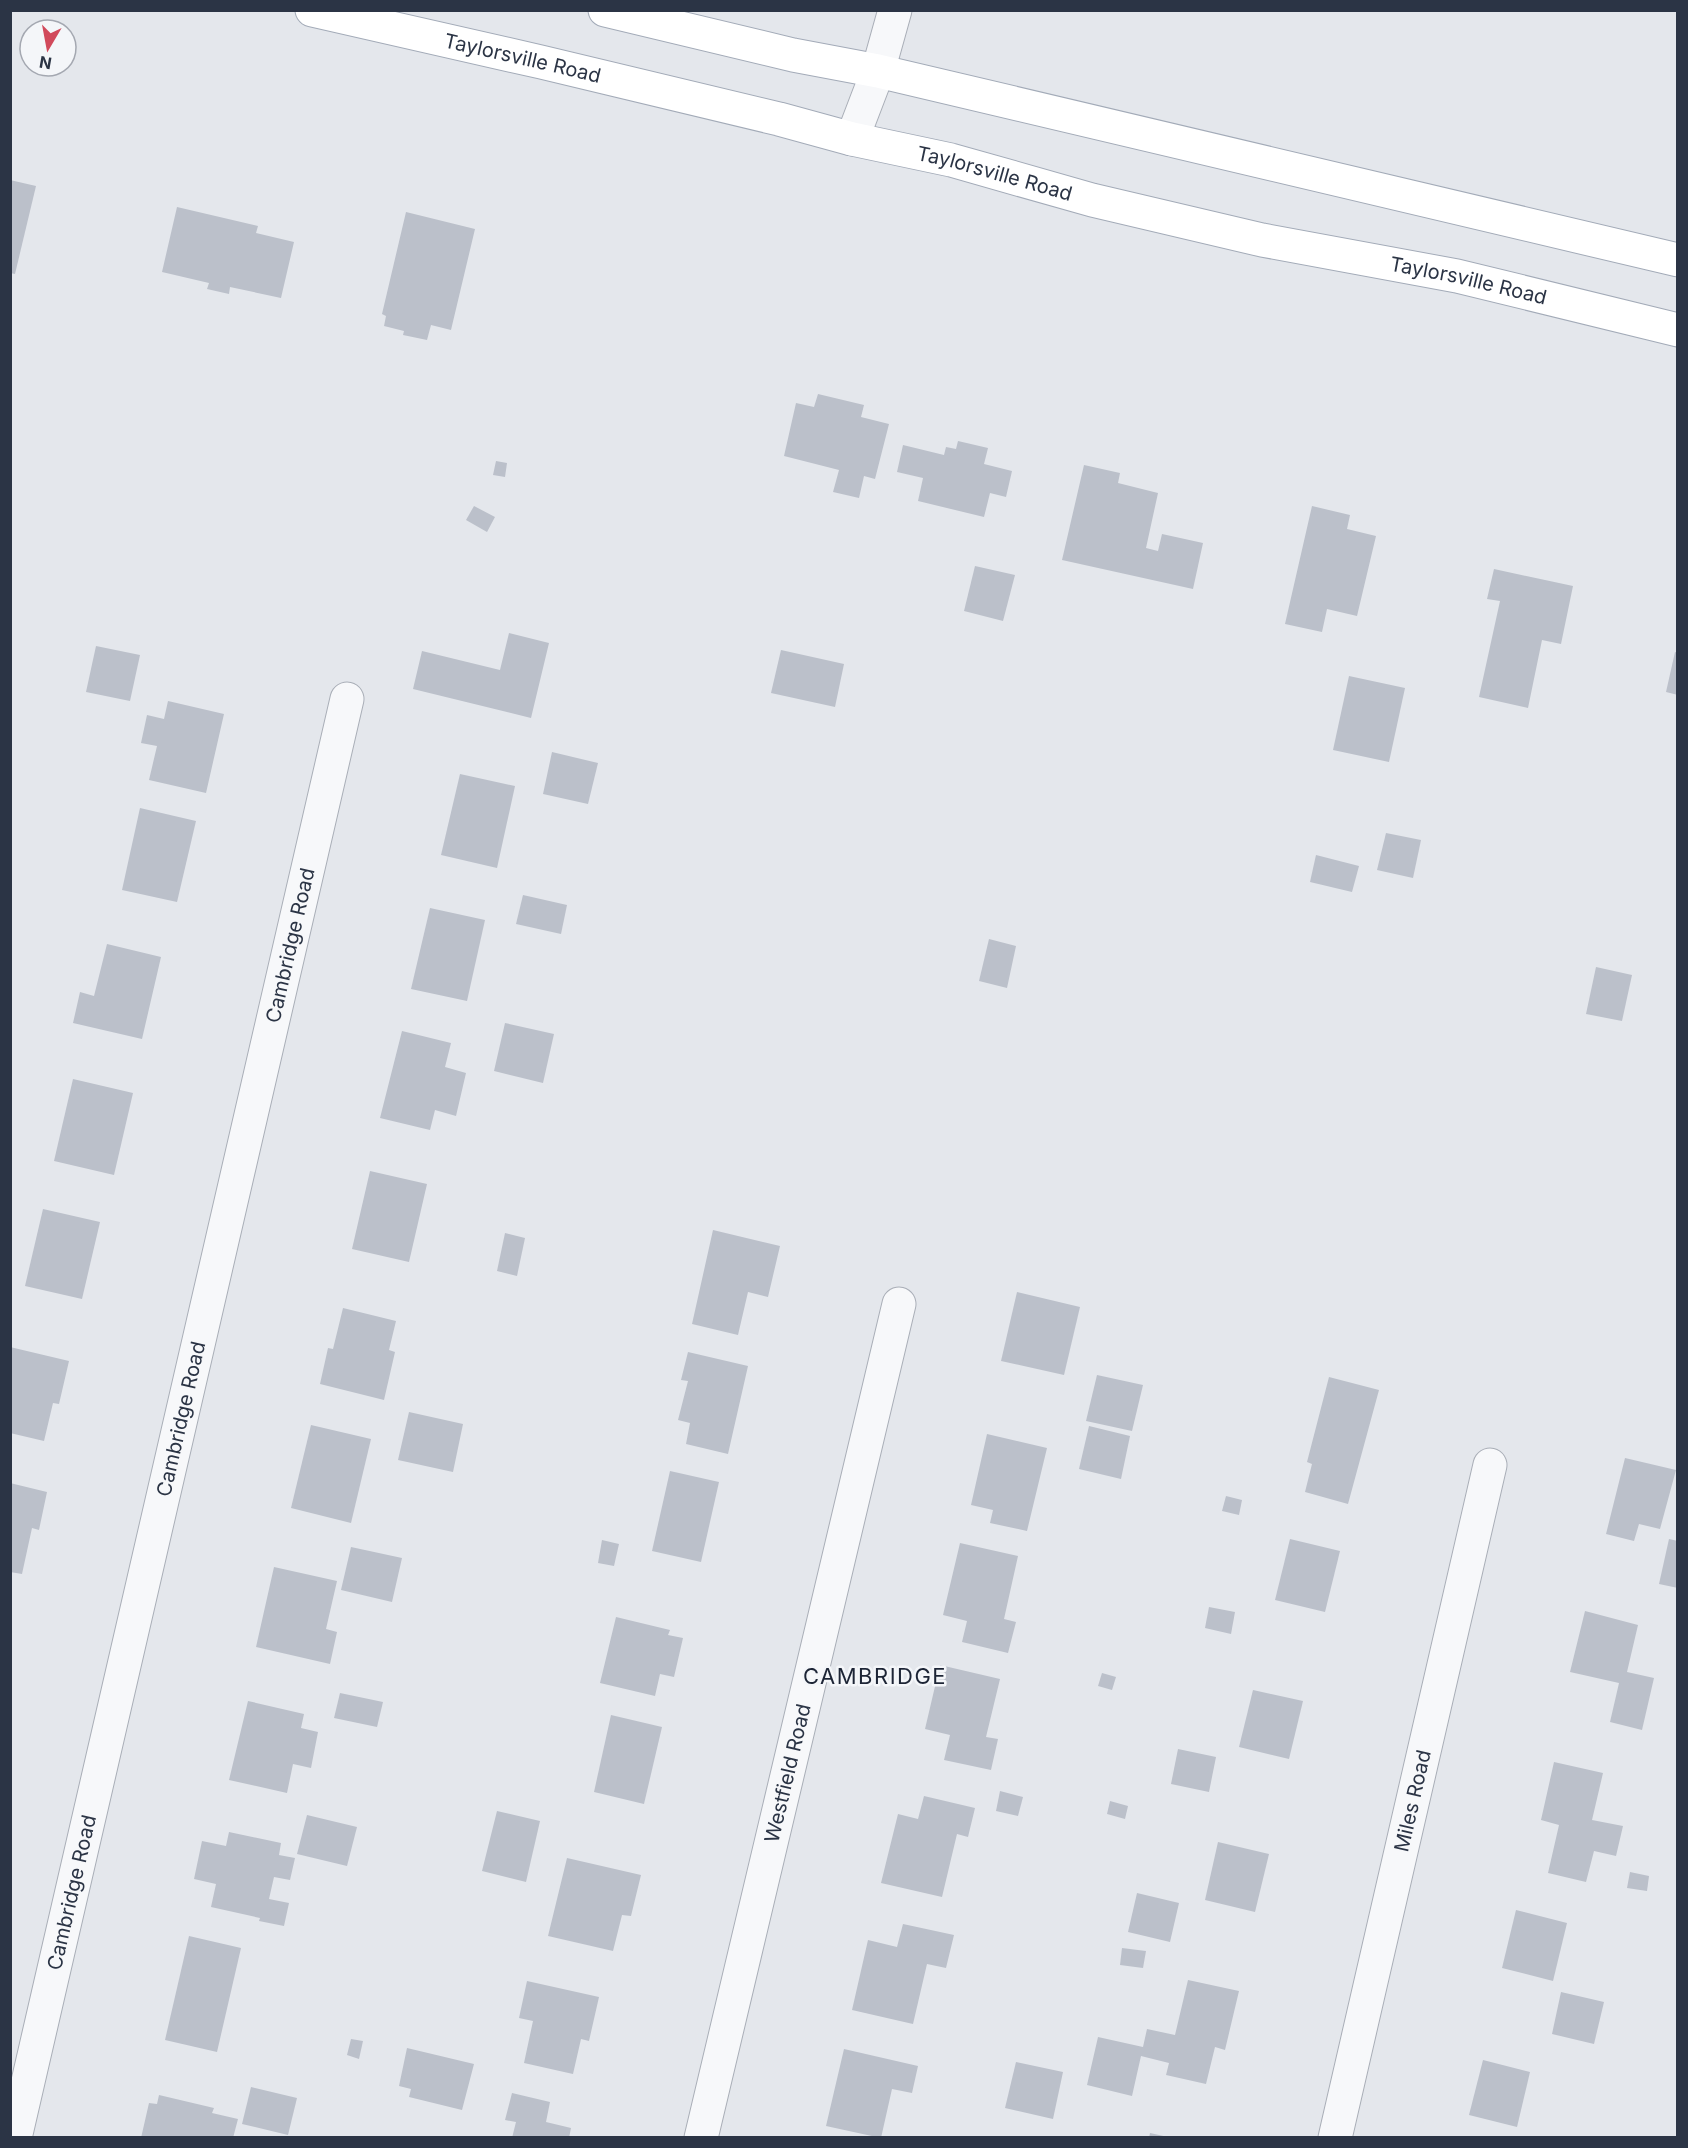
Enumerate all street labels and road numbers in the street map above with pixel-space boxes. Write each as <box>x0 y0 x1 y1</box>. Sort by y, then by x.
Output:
street label: Taylorsville Road <box>442 28 603 88</box>
street label: Taylorsville Road <box>915 141 1075 206</box>
street label: Taylorsville Road <box>1388 252 1549 310</box>
street label: Cambridge Road <box>261 865 320 1025</box>
street label: Cambridge Road <box>151 1339 210 1499</box>
street label: Westfield Road <box>760 1701 816 1845</box>
street label: Miles Road <box>1389 1748 1436 1854</box>
street label: Cambridge Road <box>42 1813 101 1972</box>

